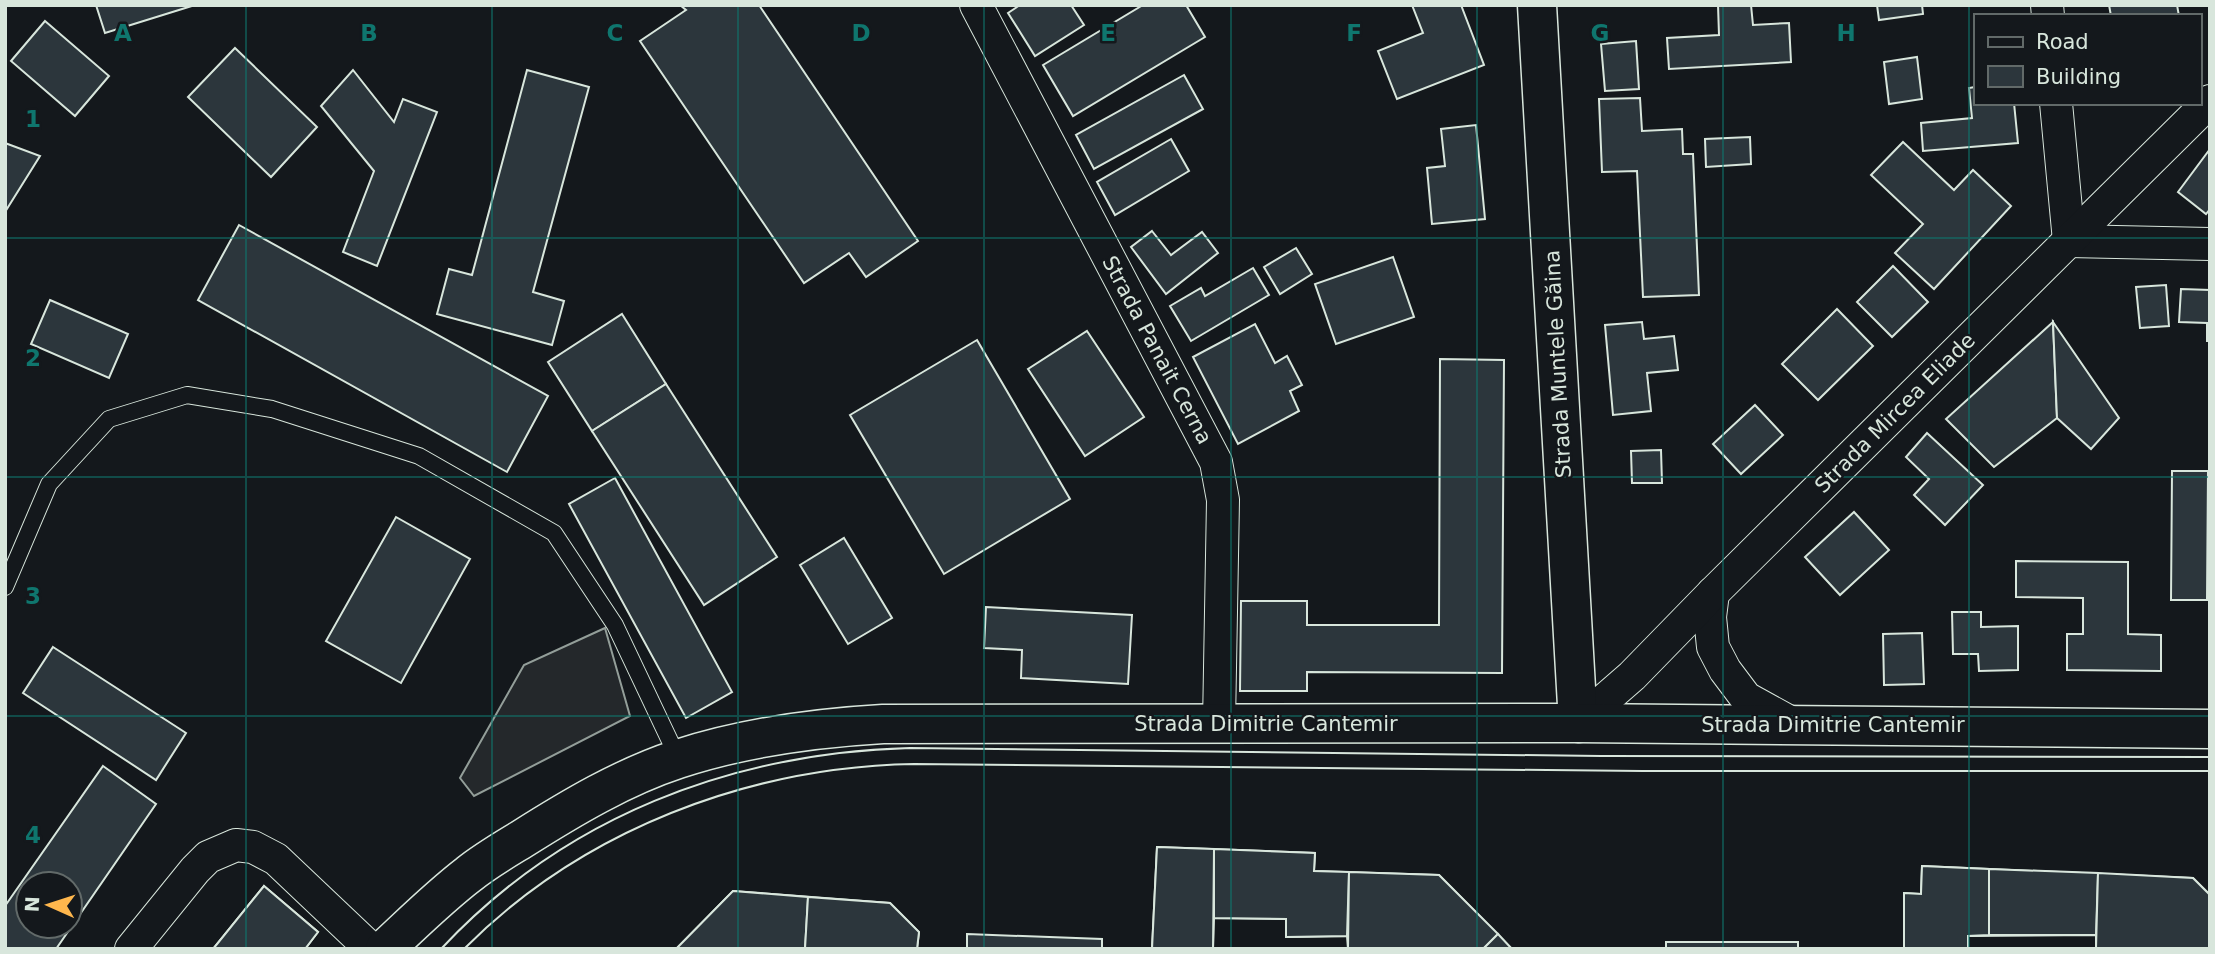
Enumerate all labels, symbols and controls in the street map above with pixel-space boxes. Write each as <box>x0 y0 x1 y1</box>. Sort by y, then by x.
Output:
legend <box>1974 14 2201 105</box>
text: A <box>114 20 132 46</box>
text: B <box>360 20 378 46</box>
text: C <box>607 20 623 46</box>
text: D <box>851 20 871 46</box>
text: E <box>1100 20 1116 46</box>
text: F <box>1346 20 1362 46</box>
text: G <box>1591 20 1609 46</box>
text: H <box>1836 20 1856 46</box>
text: Road <box>2036 30 2089 54</box>
text: Building <box>2036 65 2121 89</box>
text: 1 <box>25 106 41 132</box>
street label: Strada Muntele Găina <box>1540 249 1576 479</box>
street label: Strada Panait Cerna <box>1097 252 1217 448</box>
street label: Strada Mircea Eliade <box>1810 328 1980 498</box>
text: 2 <box>25 345 41 371</box>
text: 3 <box>25 583 41 609</box>
street label: Strada Dimitrie Cantemir <box>1134 712 1398 736</box>
street label: Strada Dimitrie Cantemir <box>1701 713 1965 737</box>
text: 4 <box>25 822 41 848</box>
north arrow <box>14 870 84 940</box>
text: N <box>21 896 43 913</box>

